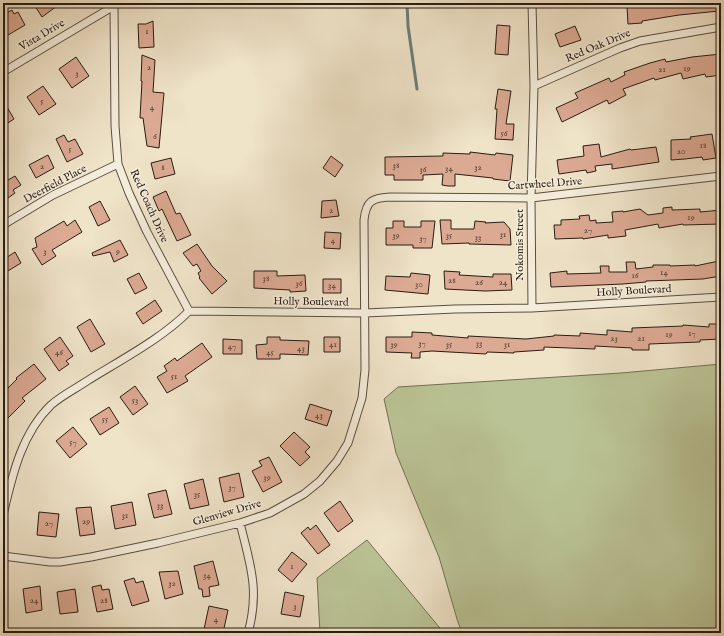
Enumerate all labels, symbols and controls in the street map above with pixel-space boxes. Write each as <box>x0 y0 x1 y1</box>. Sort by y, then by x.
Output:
street label: Vista Drive <box>16 16 67 55</box>
house number: 1 <box>145 26 149 37</box>
street label: Red Oak Drive <box>563 26 633 66</box>
house number: 2 <box>147 62 151 73</box>
house number: 19 <box>683 63 691 74</box>
house number: 21 <box>658 64 666 75</box>
house number: 3 <box>75 68 79 79</box>
house number: 5 <box>40 96 44 107</box>
house number: 4 <box>150 102 155 113</box>
house number: 56 <box>500 128 508 139</box>
house number: 6 <box>153 131 157 142</box>
house number: 18 <box>700 140 707 151</box>
house number: 5 <box>68 144 72 155</box>
house number: 20 <box>677 146 685 157</box>
house number: 38 <box>393 160 400 171</box>
street label: Deerfield Place <box>21 161 89 207</box>
house number: 2 <box>40 161 44 172</box>
house number: 8 <box>161 162 165 173</box>
house number: 32 <box>474 162 482 173</box>
house number: 34 <box>445 163 453 174</box>
house number: 36 <box>419 164 427 175</box>
street label: Red Coach Drive <box>127 167 171 245</box>
street label: Cartwheel Drive <box>507 174 583 194</box>
house number: 2 <box>329 205 333 216</box>
street label: Nokomis Street <box>513 209 527 281</box>
house number: 19 <box>687 212 695 223</box>
house number: 27 <box>584 225 592 236</box>
house number: 31 <box>500 229 506 240</box>
house number: 39 <box>392 230 400 241</box>
house number: 35 <box>446 230 453 241</box>
house number: 33 <box>475 232 481 243</box>
house number: 37 <box>419 233 427 244</box>
house number: 4 <box>331 235 336 246</box>
house number: 3 <box>43 246 47 257</box>
house number: 9 <box>115 246 120 257</box>
house number: 14 <box>660 267 668 278</box>
house number: 16 <box>631 270 639 281</box>
house number: 38 <box>263 273 270 284</box>
house number: 28 <box>448 275 456 286</box>
house number: 26 <box>475 277 483 288</box>
house number: 24 <box>499 277 508 288</box>
house number: 36 <box>295 278 303 289</box>
house number: 30 <box>415 279 423 290</box>
house number: 34 <box>328 280 336 291</box>
street label: Holly Boulevard <box>596 282 672 300</box>
street label: Holly Boulevard <box>273 294 349 310</box>
house number: 17 <box>688 328 696 339</box>
house number: 19 <box>665 329 673 340</box>
house number: 23 <box>610 333 618 344</box>
house number: 21 <box>637 333 645 344</box>
house number: 37 <box>418 338 426 349</box>
house number: 33 <box>476 338 482 349</box>
house number: 41 <box>329 339 337 350</box>
house number: 39 <box>390 339 398 350</box>
house number: 35 <box>446 339 453 350</box>
house number: 31 <box>504 339 510 350</box>
house number: 47 <box>228 341 236 352</box>
house number: 43 <box>297 343 305 354</box>
house number: 46 <box>55 347 63 358</box>
house number: 45 <box>266 347 275 358</box>
house number: 51 <box>171 371 177 382</box>
house number: 53 <box>132 395 138 406</box>
house number: 43 <box>315 410 323 421</box>
house number: 55 <box>102 414 109 425</box>
house number: 57 <box>69 437 77 448</box>
house number: 39 <box>263 472 271 483</box>
house number: 37 <box>228 482 236 493</box>
house number: 35 <box>194 489 201 500</box>
street label: Glenview Drive <box>191 497 263 529</box>
house number: 33 <box>157 500 163 511</box>
house number: 31 <box>122 510 128 521</box>
house number: 29 <box>82 516 90 527</box>
house number: 27 <box>45 518 53 529</box>
house number: 1 <box>290 561 294 572</box>
house number: 34 <box>203 570 211 581</box>
house number: 32 <box>168 578 176 589</box>
house number: 24 <box>30 595 39 606</box>
house number: 28 <box>100 595 108 606</box>
house number: 3 <box>293 601 297 612</box>
house number: 4 <box>214 614 219 625</box>

